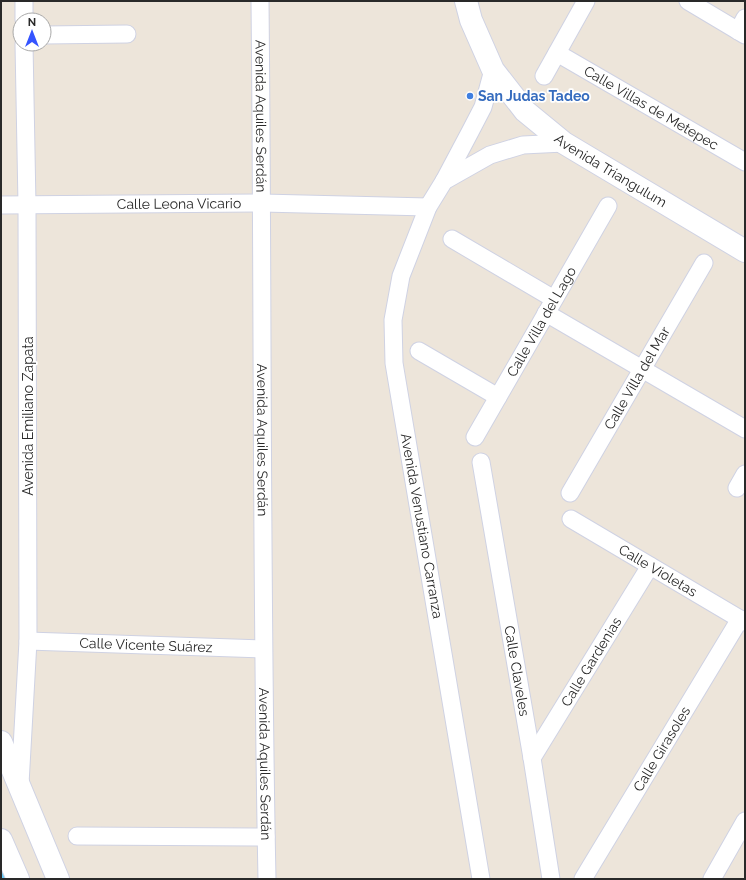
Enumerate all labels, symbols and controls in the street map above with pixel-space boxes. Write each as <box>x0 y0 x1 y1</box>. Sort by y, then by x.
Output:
north arrow <box>12 12 52 52</box>
text: N <box>28 16 36 29</box>
street label: Avenida Aquiles Serdán <box>252 40 269 192</box>
street label: Calle Villas de Metepec <box>581 62 722 153</box>
place label: San Judas Tadeo <box>478 88 590 104</box>
marker: San Judas Tadeo <box>465 91 475 101</box>
street label: Avenida Triangulum <box>551 131 670 211</box>
street label: Calle Leona Vicario <box>117 195 241 212</box>
street label: Calle Villa del Lago <box>503 264 579 380</box>
street label: Calle Villa del Mar <box>601 324 673 432</box>
street label: Avenida Emiliano Zapata <box>20 336 36 496</box>
street label: Avenida Aquiles Serdán <box>254 364 271 516</box>
street label: Avenida Venustiano Carranza <box>398 432 446 620</box>
street label: Calle Violetas <box>616 541 700 600</box>
street label: Calle Gardenias <box>558 614 625 709</box>
street label: Calle Claveles <box>501 624 533 718</box>
street label: Calle Vicente Suárez <box>79 635 213 655</box>
street label: Avenida Aquiles Serdán <box>256 687 274 841</box>
street label: Calle Girasoles <box>630 703 693 794</box>

